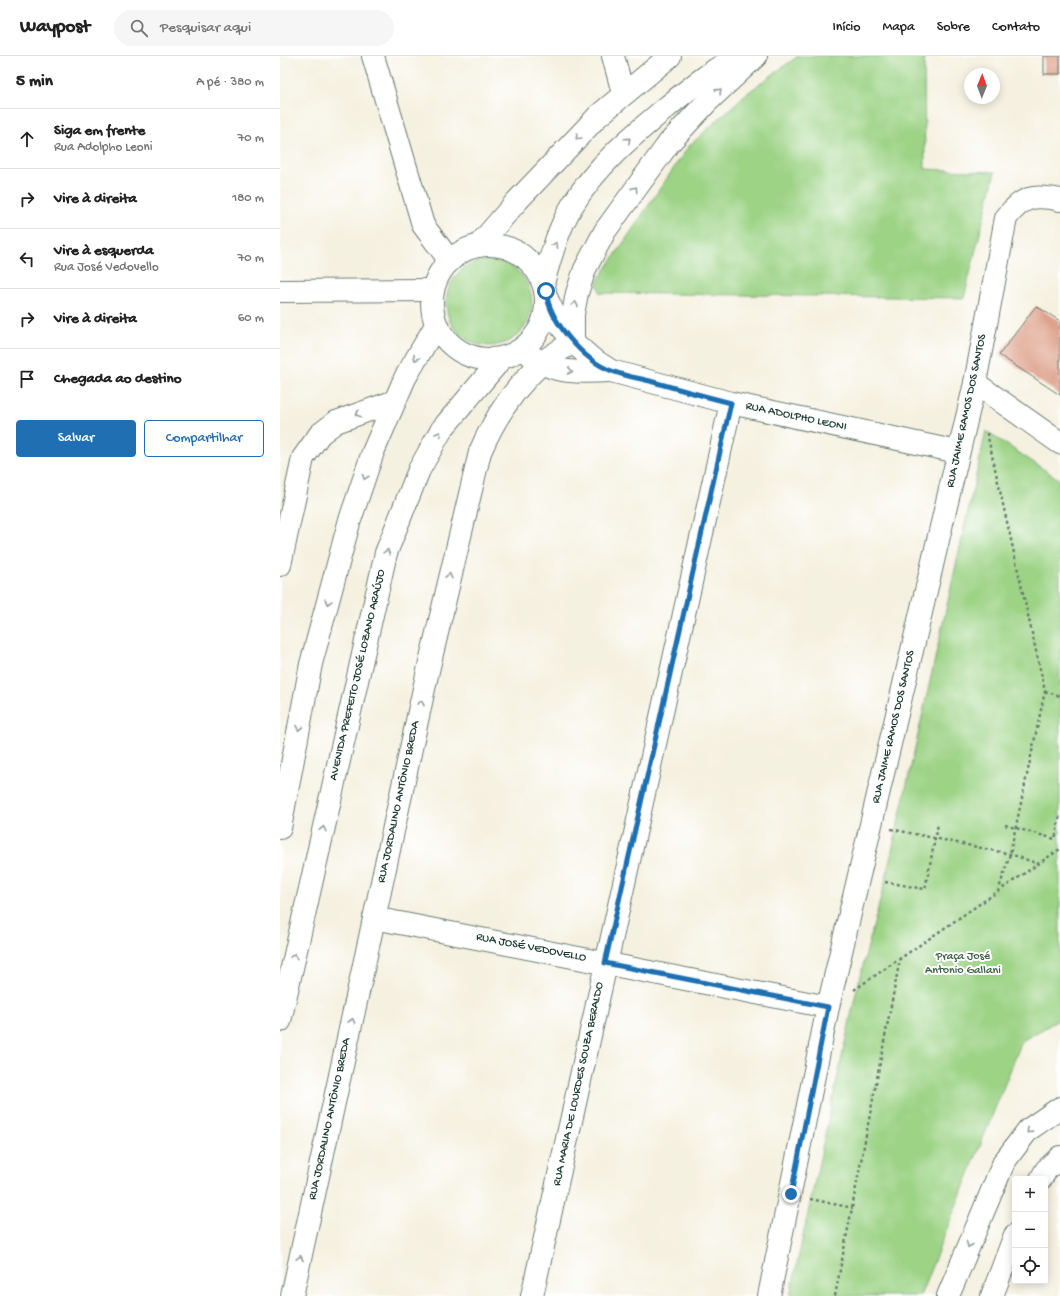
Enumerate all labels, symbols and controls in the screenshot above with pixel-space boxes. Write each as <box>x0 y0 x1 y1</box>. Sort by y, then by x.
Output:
search box <box>114 10 394 46</box>
text: Waypost <box>20 16 90 39</box>
icon: search <box>128 17 150 39</box>
text: Pesquisar aqui <box>160 19 251 37</box>
text: Início <box>832 19 861 36</box>
text: Mapa <box>883 19 915 36</box>
text: Sobre <box>937 19 970 36</box>
text: Contato <box>992 19 1040 36</box>
north arrow <box>964 68 1000 104</box>
text: 5 min <box>16 72 53 92</box>
text: A pé · 380 m <box>196 75 264 90</box>
one-way arrow <box>714 88 722 96</box>
text: Siga em frente <box>54 122 145 140</box>
icon: ahead <box>16 128 38 150</box>
text: 70 m <box>238 131 264 146</box>
one-way arrow <box>575 132 582 140</box>
one-way arrow <box>623 137 631 145</box>
text: Rua Adolpho Leoni <box>54 140 153 155</box>
one-way arrow <box>630 187 637 194</box>
icon: right <box>16 188 38 210</box>
text: Vire à direita <box>54 190 137 208</box>
text: 180 m <box>232 191 264 206</box>
text: Vire à esquerda <box>54 242 154 260</box>
one-way arrow <box>550 242 558 249</box>
icon: left <box>16 248 38 270</box>
text: 70 m <box>238 251 264 266</box>
text: Rua José Vedovello <box>54 260 159 275</box>
route start <box>537 282 555 300</box>
one-way arrow <box>571 300 579 307</box>
icon: right <box>16 308 38 330</box>
text: Vire à direita <box>54 310 137 328</box>
text: 60 m <box>238 311 264 326</box>
street label: RUA JAIME RAMOS DOS SANTOS <box>944 332 990 489</box>
one-way arrow <box>414 354 421 361</box>
one-way arrow <box>566 367 573 375</box>
icon: arrive <box>16 368 38 390</box>
text: Chegada ao destino <box>54 370 181 388</box>
street label: RUA ADOLPHO LEONI <box>744 399 848 435</box>
one-way arrow <box>355 410 362 418</box>
button: Salvar <box>16 420 136 457</box>
button: Compartilhar <box>144 420 264 457</box>
one-way arrow <box>435 431 442 438</box>
one-way arrow <box>361 473 369 480</box>
one-way arrow <box>382 549 390 556</box>
street label: AVENIDA PREFEITO JOSÉ LOZANO ARAÚJO <box>327 568 389 782</box>
one-way arrow <box>445 573 453 579</box>
one-way arrow <box>324 598 333 605</box>
street label: RUA JAIME RAMOS DOS SANTOS <box>870 649 919 805</box>
one-way arrow <box>416 700 424 706</box>
street label: RUA JORDALINO ANTÔNIO BREDA <box>375 719 423 884</box>
one-way arrow <box>296 725 304 731</box>
one-way arrow <box>318 826 326 832</box>
street label: RUA JOSÉ VEDOVELLO <box>475 930 587 966</box>
park label: Praça José Antonio Gallani <box>925 950 1001 978</box>
one-way arrow <box>289 953 298 960</box>
street label: RUA MARIA DE LOURDES SOUZA BERALDO <box>551 981 607 1187</box>
one-way arrow <box>347 1018 355 1025</box>
street label: RUA JORDALINO ANTÔNIO BREDA <box>306 1036 354 1201</box>
one-way arrow <box>1026 1126 1034 1134</box>
map controls <box>1012 1176 1048 1284</box>
button: + <box>1012 1176 1048 1212</box>
route end <box>782 1185 800 1203</box>
button: − <box>1012 1212 1048 1248</box>
one-way arrow <box>966 1242 974 1249</box>
button: locate <box>1012 1248 1048 1284</box>
one-way arrow <box>295 1255 304 1261</box>

